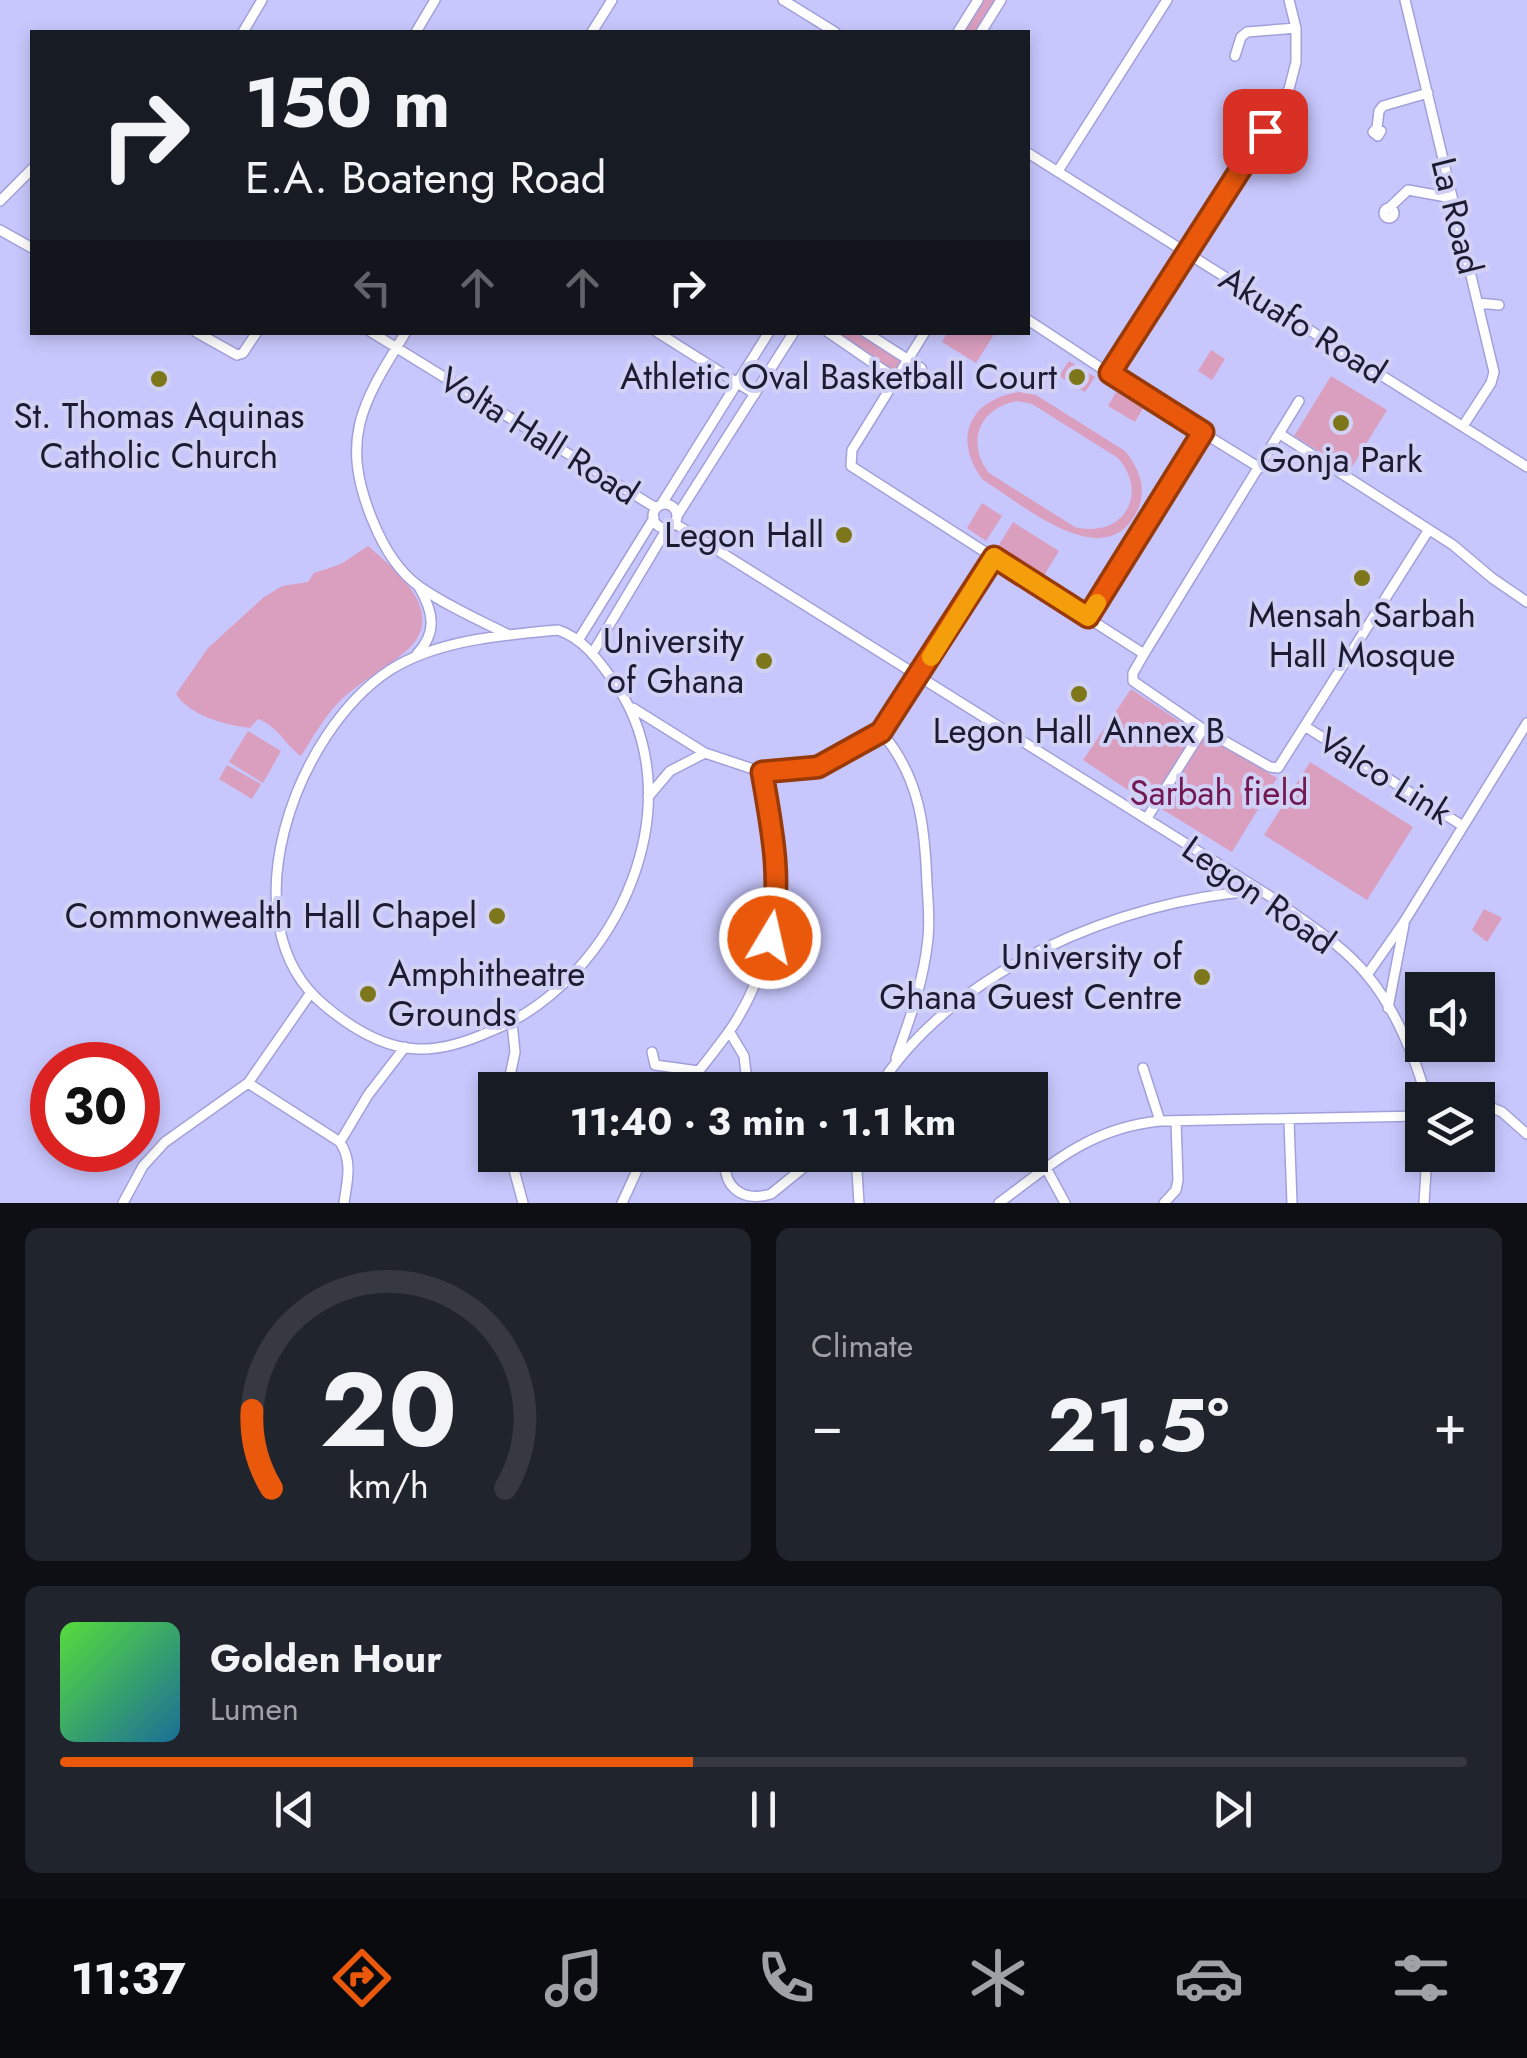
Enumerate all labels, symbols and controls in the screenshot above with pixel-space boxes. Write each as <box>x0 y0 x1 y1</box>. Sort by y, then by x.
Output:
text: 150 m <box>245 52 451 153</box>
icon: right <box>80 70 210 200</box>
pin <box>1223 89 1308 174</box>
icon: arrive <box>1238 104 1293 159</box>
text: E.A. Boateng Road <box>245 145 606 210</box>
street label: La Road <box>1418 152 1496 280</box>
street label: Akuafo Road <box>1210 254 1396 396</box>
icon: left <box>345 260 400 315</box>
icon: ahead <box>450 260 505 315</box>
icon: ahead <box>555 260 610 315</box>
icon: right <box>660 260 715 315</box>
place label: Athletic Oval Basketball Court <box>620 352 1058 402</box>
street label: Volta Hall Road <box>429 355 649 517</box>
marker: Athletic Oval Basketball Court <box>1066 366 1088 388</box>
marker: St. Thomas Aquinas Catholic Church <box>148 368 170 390</box>
place label: St. Thomas Aquinas Catholic Church <box>14 391 304 481</box>
marker: Gonja Park <box>1330 412 1352 434</box>
place label: Gonja Park <box>1259 435 1423 485</box>
place label: Legon Hall <box>664 510 824 560</box>
marker: Legon Hall <box>833 524 855 546</box>
marker: Mensah Sarbah Hall Mosque <box>1351 567 1373 589</box>
place label: Mensah Sarbah Hall Mosque <box>1248 590 1476 680</box>
place label: University of Ghana <box>603 616 745 706</box>
marker: University of Ghana <box>753 650 775 672</box>
marker: Legon Hall Annex B <box>1068 683 1090 705</box>
place label: Legon Hall Annex B <box>933 706 1225 756</box>
street label: Valco Link <box>1308 715 1462 837</box>
park label: Sarbah field <box>1130 768 1308 818</box>
street label: Legon Road <box>1172 824 1346 966</box>
position arrow <box>718 886 822 990</box>
place label: Commonwealth Hall Chapel <box>65 891 477 941</box>
marker: Commonwealth Hall Chapel <box>486 905 508 927</box>
place label: University of Ghana Guest Centre <box>879 932 1183 1022</box>
place label: Amphitheatre Grounds <box>388 949 585 1039</box>
marker: University of Ghana Guest Centre <box>1191 966 1213 988</box>
map controls <box>1405 972 1495 1172</box>
button: sound <box>1405 972 1495 1062</box>
marker: Amphitheatre Grounds <box>357 983 379 1005</box>
speed limit sign: 30 <box>30 1042 160 1172</box>
button: layers <box>1405 1082 1495 1172</box>
text: 11:40 · 3 min · 1.1 km <box>570 1094 956 1149</box>
text: Climate <box>811 1323 913 1369</box>
text: 20 <box>319 1335 457 1485</box>
text: 21.5° <box>1047 1371 1229 1479</box>
text: − <box>811 1385 843 1465</box>
text: + <box>1433 1385 1467 1465</box>
text: km/h <box>348 1460 428 1511</box>
text: Golden Hour <box>210 1631 442 1686</box>
text: Lumen <box>210 1686 299 1732</box>
icon: previous <box>267 1782 322 1837</box>
icon: pause <box>736 1782 791 1837</box>
icon: next <box>1205 1782 1260 1837</box>
icon: directions <box>327 1943 397 2013</box>
icon: music <box>539 1943 609 2013</box>
icon: phone <box>751 1943 821 2013</box>
icon: climate <box>963 1943 1033 2013</box>
icon: car <box>1174 1943 1244 2013</box>
icon: filters <box>1386 1943 1456 2013</box>
text: 11:37 <box>71 1946 186 2011</box>

